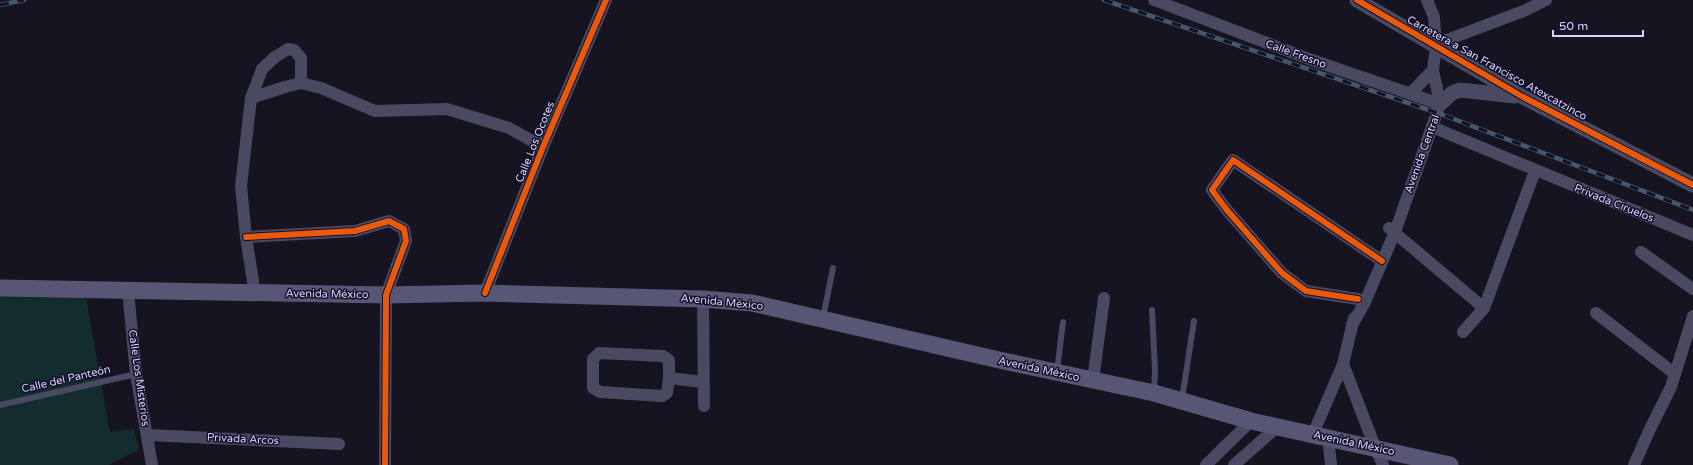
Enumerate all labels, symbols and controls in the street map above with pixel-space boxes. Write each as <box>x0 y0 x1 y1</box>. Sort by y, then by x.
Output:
scale bar <box>1553 12 1643 38</box>
street label: Carretera a San Francisco Atexcatzinco <box>1405 13 1590 123</box>
text: 50 m <box>1559 19 1588 33</box>
street label: Calle Fresno <box>1264 37 1328 71</box>
street label: Calle Los Ocotes <box>513 100 557 184</box>
street label: Avenida Central <box>1402 113 1442 195</box>
street label: Privada Ciruelos <box>1572 181 1656 225</box>
street label: Avenida México <box>285 287 369 301</box>
street label: Avenida México <box>680 291 764 313</box>
street label: Calle Los Misterios <box>126 329 152 427</box>
street label: Avenida México <box>997 354 1081 384</box>
street label: Calle del Panteón <box>20 362 112 396</box>
street label: Avenida México <box>1312 428 1396 458</box>
street label: Privada Arcos <box>207 431 279 447</box>

